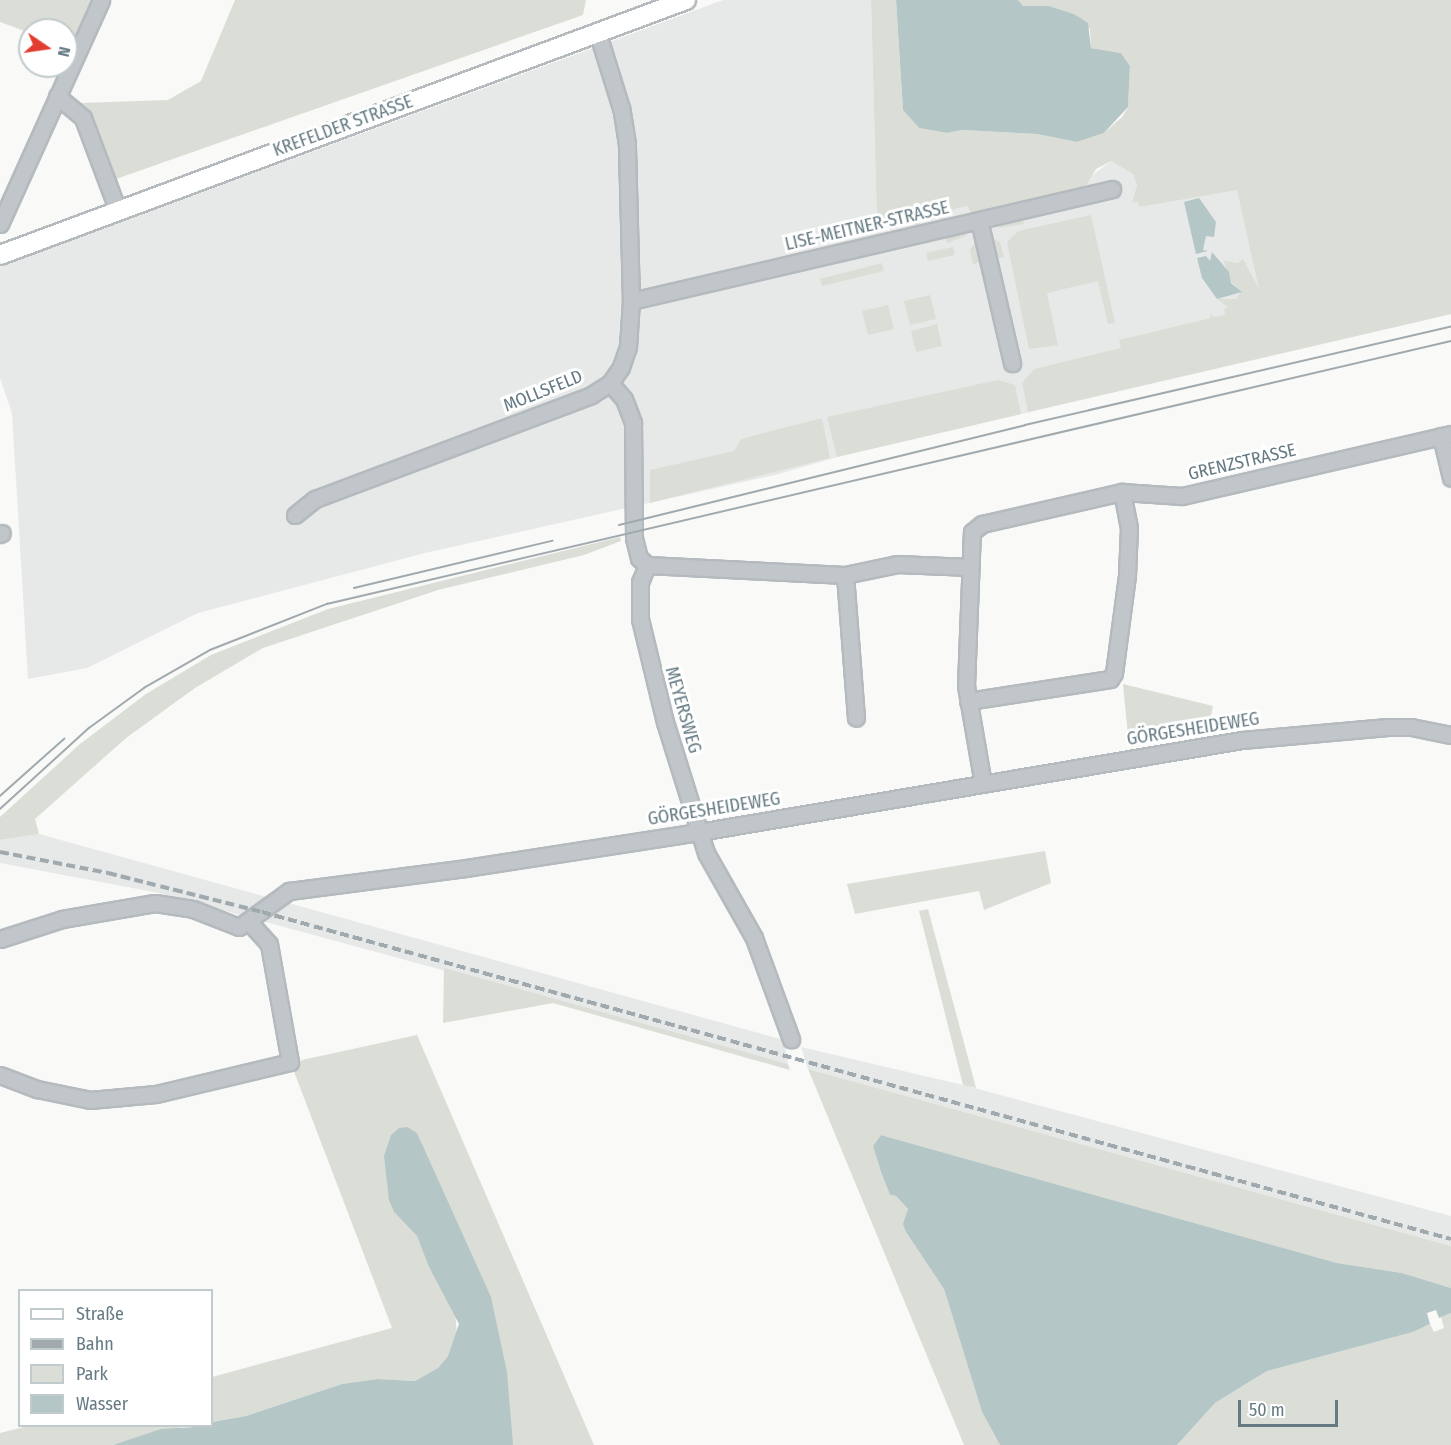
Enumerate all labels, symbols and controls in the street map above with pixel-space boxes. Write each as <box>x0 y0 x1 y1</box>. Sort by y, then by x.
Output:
north arrow <box>18 18 78 78</box>
text: N <box>54 45 74 59</box>
street label: KREFELDER STRASSE <box>270 91 416 161</box>
street label: LISE-MEITNER-STRASSE <box>783 197 951 255</box>
street label: MOLLSFELD <box>500 365 586 417</box>
street label: GRENZSTRASSE <box>1186 439 1298 485</box>
street label: MEYERSWEG <box>660 664 706 756</box>
street label: GÖRGESHEIDEWEG <box>1125 708 1261 750</box>
street label: GÖRGESHEIDEWEG <box>646 788 782 830</box>
legend <box>18 1289 213 1427</box>
text: Straße <box>76 1303 124 1325</box>
text: Bahn <box>76 1333 114 1355</box>
text: Park <box>76 1363 108 1385</box>
scale bar <box>1241 1388 1342 1426</box>
text: Wasser <box>76 1393 128 1415</box>
text: 50 m <box>1249 1399 1285 1421</box>

